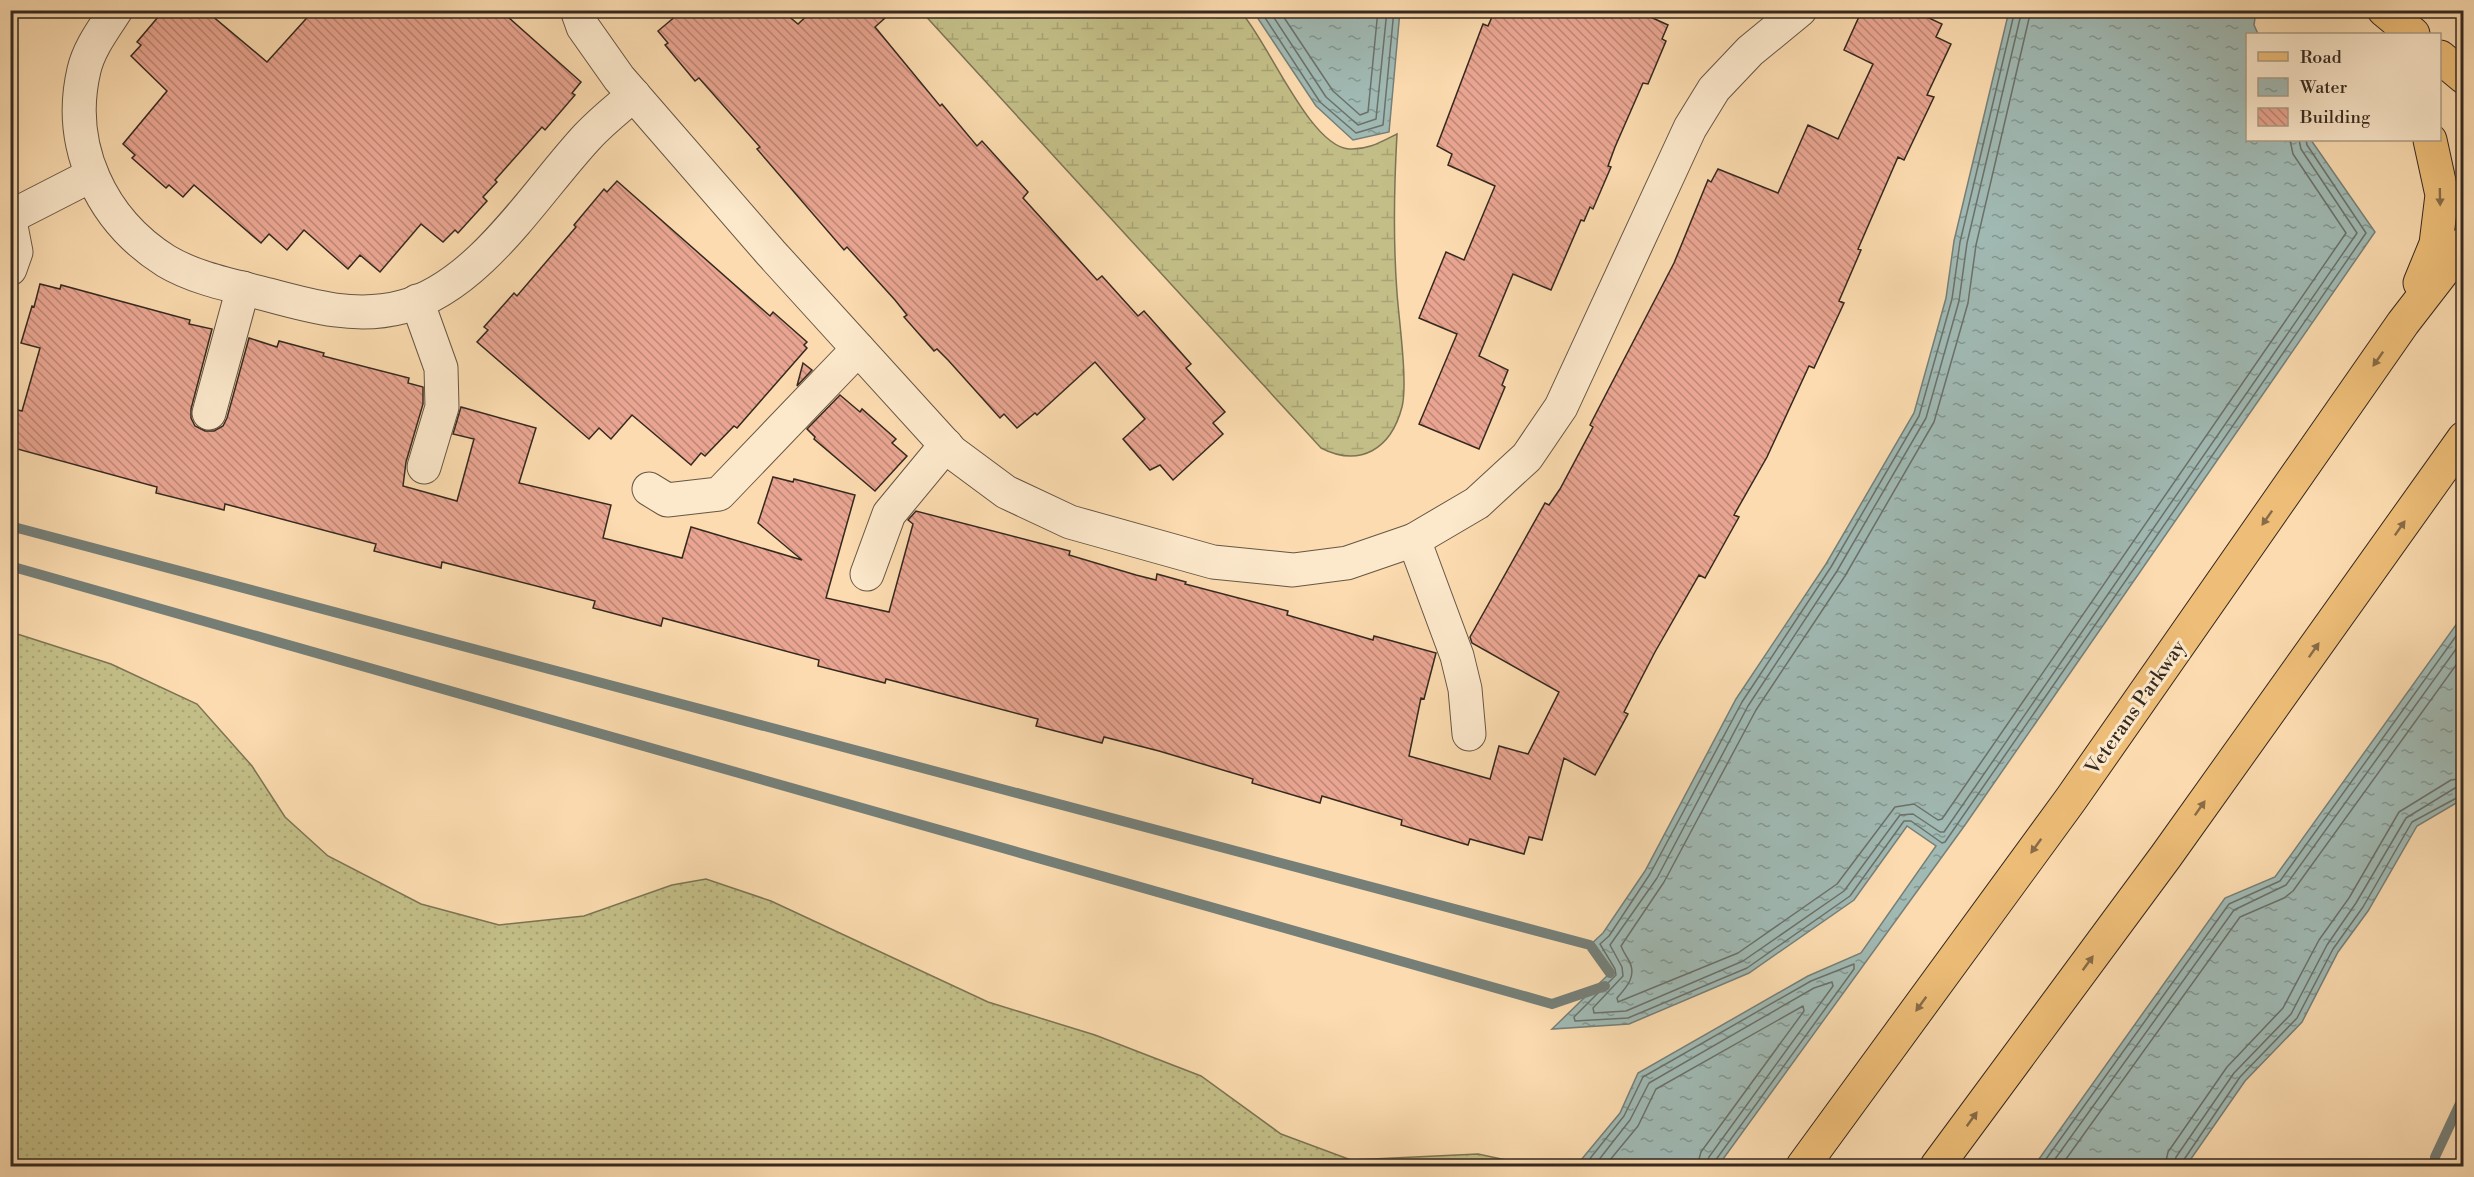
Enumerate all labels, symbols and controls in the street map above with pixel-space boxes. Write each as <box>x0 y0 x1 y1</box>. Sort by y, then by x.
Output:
legend <box>2246 33 2441 141</box>
text: Road <box>2300 46 2343 69</box>
text: Water <box>2299 76 2348 99</box>
text: Building <box>2299 106 2371 129</box>
one-way arrow <box>2436 187 2445 206</box>
one-way arrow <box>2372 350 2384 366</box>
one-way arrow <box>2261 510 2273 526</box>
one-way arrow <box>2394 520 2406 536</box>
street label: Veterans Parkway <box>2080 636 2192 781</box>
one-way arrow <box>2307 642 2319 657</box>
one-way arrow <box>2194 801 2206 817</box>
one-way arrow <box>2030 838 2042 854</box>
one-way arrow <box>2082 955 2094 971</box>
one-way arrow <box>1916 996 1928 1011</box>
one-way arrow <box>1966 1112 1978 1128</box>

